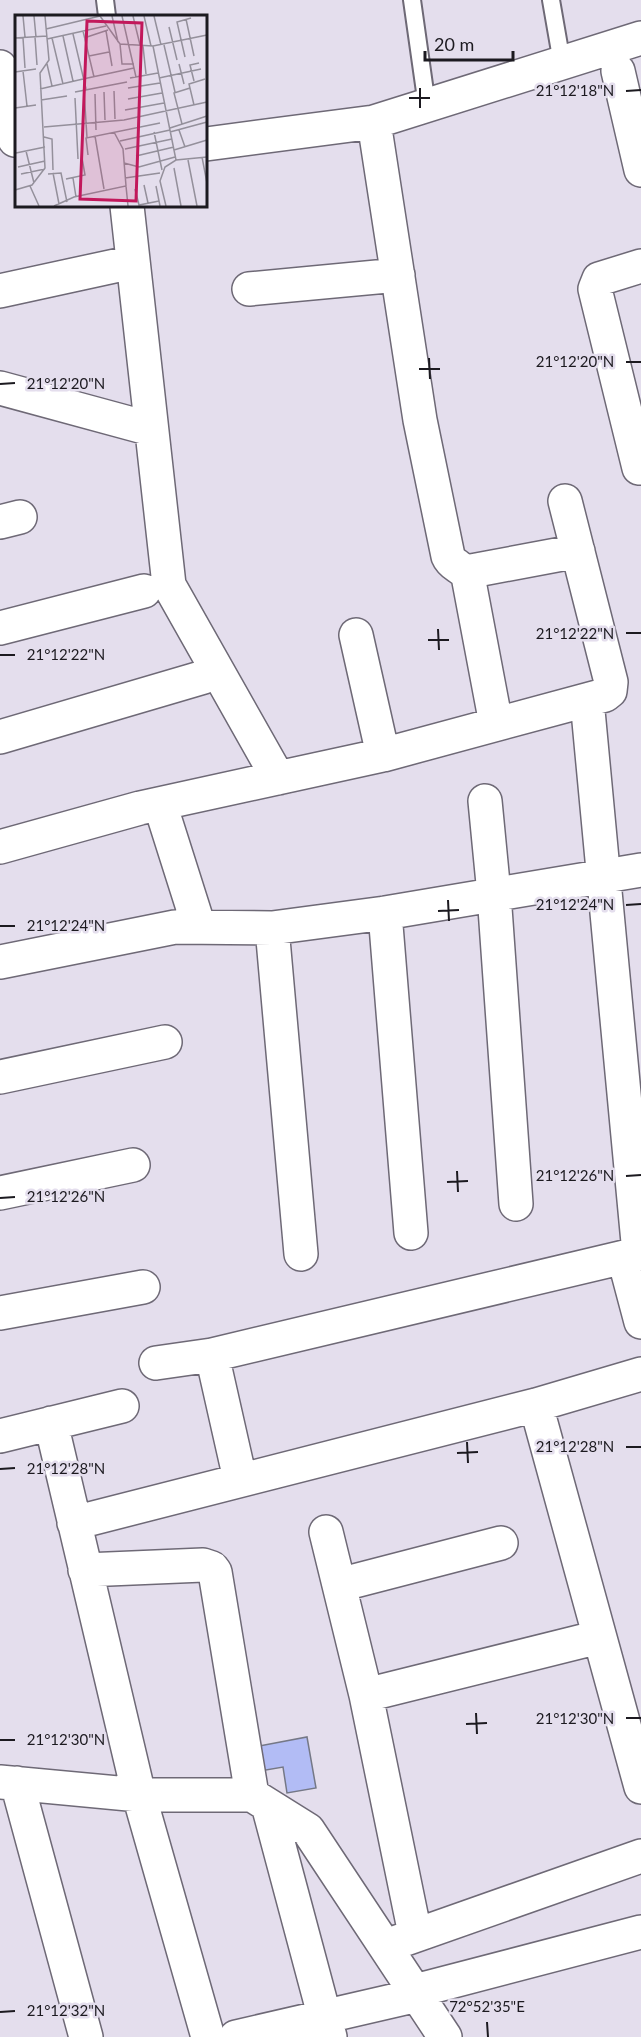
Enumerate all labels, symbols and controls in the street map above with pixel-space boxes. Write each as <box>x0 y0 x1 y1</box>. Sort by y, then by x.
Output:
inset map <box>15 15 207 207</box>
scale bar <box>425 24 514 62</box>
text: 20 m <box>434 33 474 55</box>
text: 21°12'18"N <box>536 81 614 99</box>
text: 21°12'20"N <box>536 352 614 370</box>
text: 21°12'20"N <box>27 374 105 392</box>
text: 21°12'22"N <box>536 624 614 642</box>
text: 21°12'22"N <box>27 645 105 663</box>
text: 21°12'24"N <box>536 895 614 913</box>
text: 21°12'24"N <box>27 916 105 934</box>
text: 21°12'26"N <box>536 1166 614 1184</box>
text: 21°12'26"N <box>27 1187 105 1205</box>
text: 21°12'28"N <box>536 1437 614 1455</box>
text: 21°12'28"N <box>27 1459 105 1477</box>
text: 21°12'30"N <box>536 1709 614 1727</box>
text: 21°12'30"N <box>27 1730 105 1748</box>
text: 72°52'35"E <box>449 1997 525 2015</box>
text: 21°12'32"N <box>27 2001 105 2019</box>

